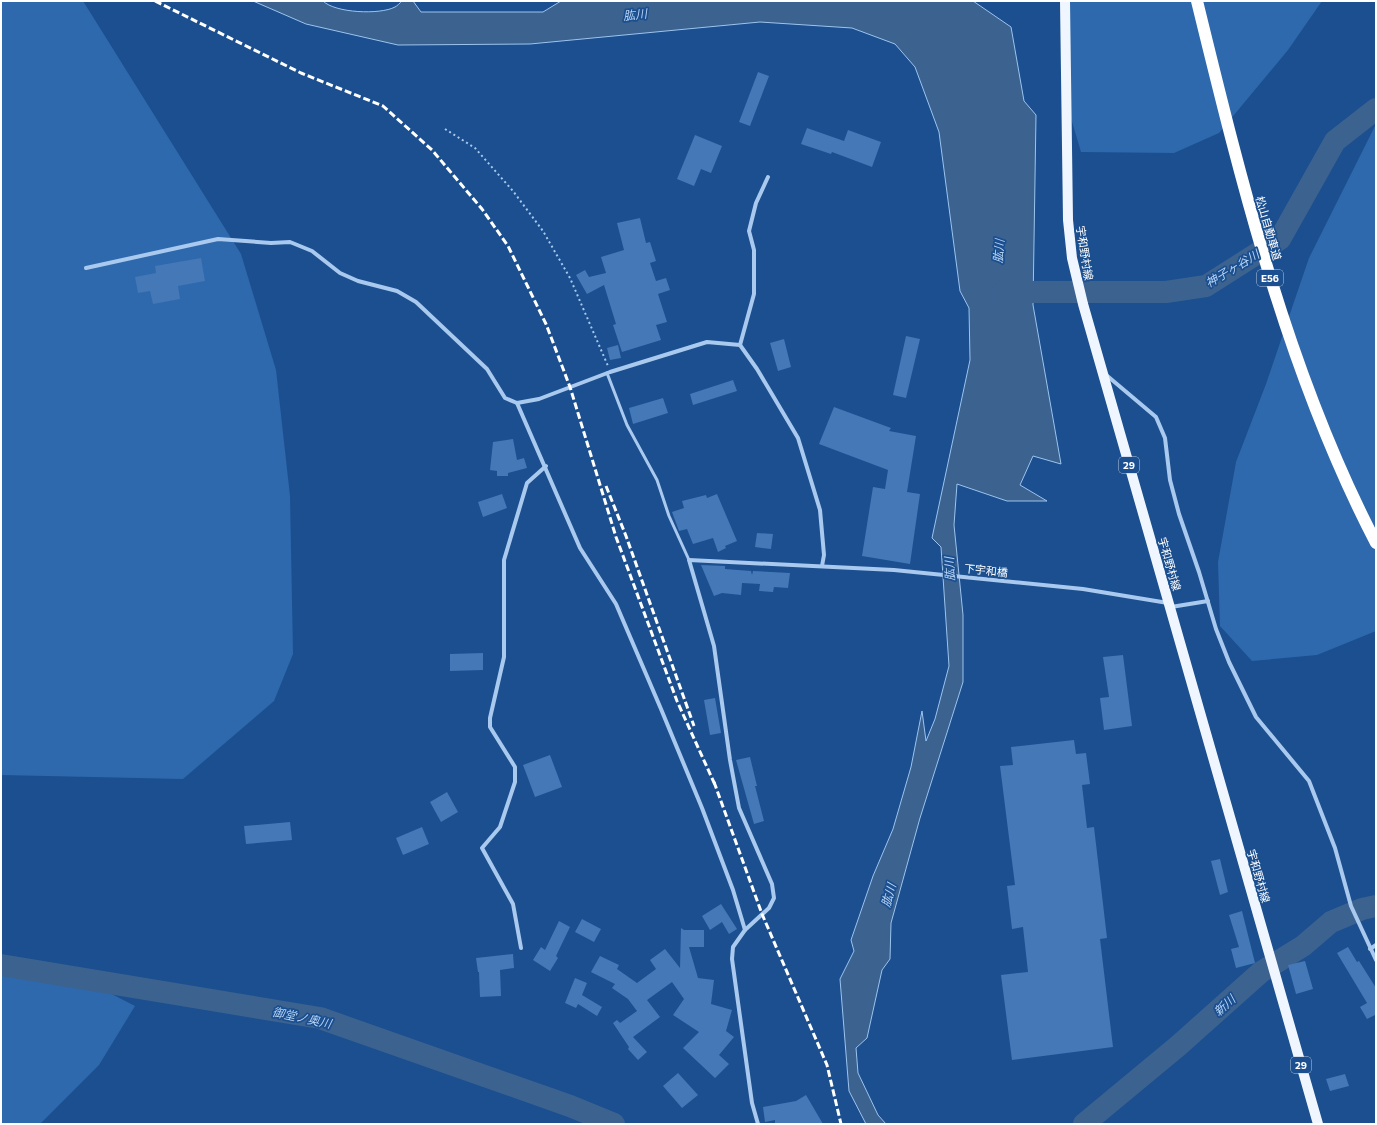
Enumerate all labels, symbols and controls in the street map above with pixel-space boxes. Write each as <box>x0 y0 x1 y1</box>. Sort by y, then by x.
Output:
water label: 肱川 <box>622 6 650 22</box>
street label: 松山自動車道 <box>1254 194 1284 262</box>
street label: 宇和野村線 <box>1074 225 1096 281</box>
water label: 肱川 <box>990 236 1006 264</box>
water label: 神子ヶ谷川 <box>1203 246 1263 289</box>
road number: E56 <box>1257 270 1283 286</box>
road number: 29 <box>1119 457 1139 473</box>
street label: 宇和野村線 <box>1156 536 1184 592</box>
water label: 肱川 <box>941 555 957 581</box>
street label: 下宇和橋 <box>963 561 1009 579</box>
street label: 宇和野村線 <box>1245 848 1273 904</box>
water label: 肱川 <box>878 880 899 908</box>
water label: 新川 <box>1210 990 1239 1018</box>
water label: 御堂ノ奥川 <box>271 1004 335 1030</box>
road number: 29 <box>1291 1057 1311 1073</box>

